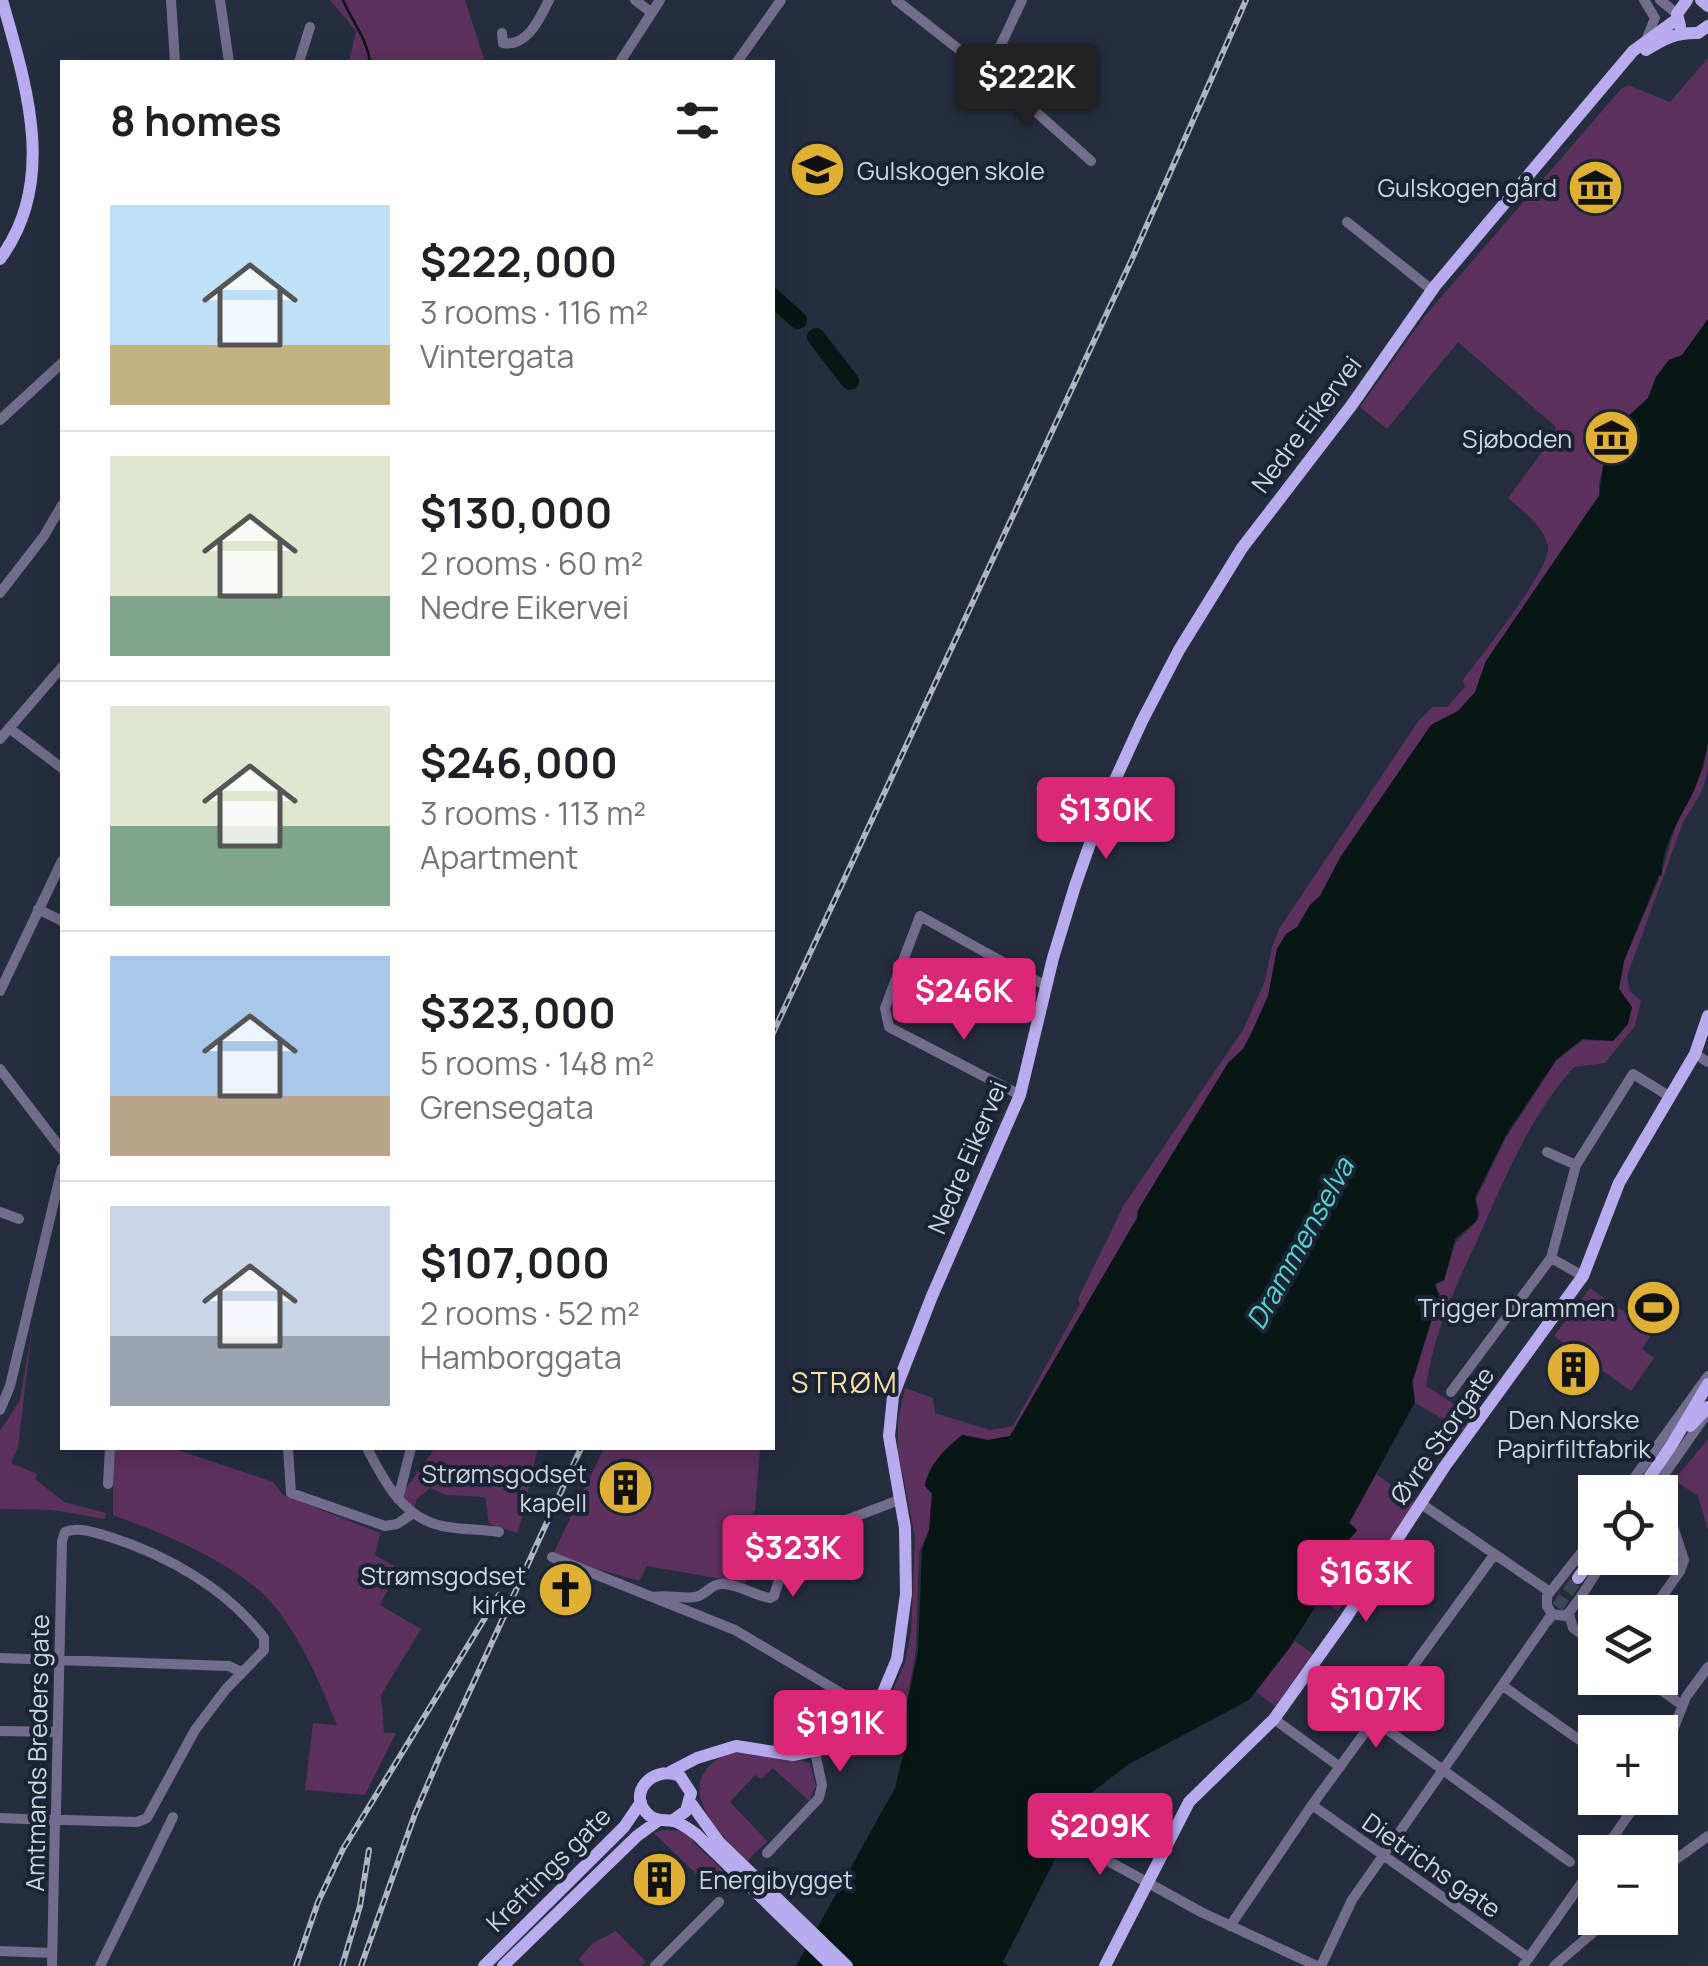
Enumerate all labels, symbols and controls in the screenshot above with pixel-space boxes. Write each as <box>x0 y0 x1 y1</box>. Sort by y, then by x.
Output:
pin: $222K <box>957 44 1097 129</box>
text: $222K <box>978 54 1076 98</box>
text: 8 homes <box>110 91 282 149</box>
icon: filters <box>670 93 725 148</box>
school or university icon: Gulskogen skole <box>788 140 848 200</box>
place label: Gulskogen skole <box>857 153 1045 188</box>
museum icon: Gulskogen gård <box>1566 157 1626 217</box>
place label: Gulskogen gård <box>1377 170 1557 205</box>
text: $222,000 <box>420 232 617 290</box>
icon: home <box>190 245 310 365</box>
text: 3 rooms · 116 m² <box>420 290 648 334</box>
text: Vintergata <box>420 334 574 378</box>
street label: Nedre Eikervei <box>1243 348 1369 500</box>
museum icon: Sjøboden <box>1581 408 1641 468</box>
place label: Sjøboden <box>1462 421 1572 456</box>
text: $130,000 <box>420 483 613 541</box>
icon: home <box>190 496 310 616</box>
text: 2 rooms · 60 m² <box>420 541 643 585</box>
text: Nedre Eikervei <box>420 585 629 629</box>
text: $246,000 <box>420 733 618 791</box>
icon: home <box>190 746 310 866</box>
pin: $130K <box>1036 777 1176 862</box>
text: $130K <box>1059 787 1153 831</box>
text: 3 rooms · 113 m² <box>420 791 646 835</box>
text: Apartment <box>420 835 578 879</box>
pin: $246K <box>894 958 1034 1043</box>
text: $246K <box>915 968 1013 1012</box>
text: $323,000 <box>420 983 616 1041</box>
icon: home <box>190 996 310 1116</box>
text: 5 rooms · 148 m² <box>420 1041 654 1085</box>
street label: Nedre Eikervei <box>919 1075 1015 1239</box>
text: Grensegata <box>420 1085 594 1129</box>
water label: Drammenselva <box>1236 1149 1362 1335</box>
text: $107,000 <box>420 1233 610 1291</box>
icon: home <box>190 1246 310 1366</box>
sports icon: Trigger Drammen <box>1624 1277 1684 1337</box>
place label: Trigger Drammen <box>1418 1290 1615 1325</box>
text: 2 rooms · 52 m² <box>420 1291 640 1335</box>
text: Hamborggata <box>420 1335 622 1379</box>
building icon: Den Norske Papirfiltfabrik <box>1544 1340 1604 1400</box>
street label: Øvre Storgate <box>1382 1359 1502 1511</box>
district label: STRØM <box>791 1363 899 1401</box>
place label: Den Norske Papirfiltfabrik <box>1497 1402 1651 1466</box>
place label: Strømsgodset kapell <box>422 1456 587 1520</box>
building icon: Strømsgodset kapell <box>596 1457 656 1517</box>
map controls <box>1578 1475 1678 1935</box>
button: locate <box>1578 1475 1678 1575</box>
pin: $323K <box>723 1515 863 1600</box>
text: $323K <box>744 1525 842 1569</box>
pin: $163K <box>1296 1540 1436 1625</box>
text: $163K <box>1319 1550 1413 1594</box>
place label: Strømsgodset kirke <box>361 1558 526 1622</box>
church icon: Strømsgodset kirke <box>535 1559 595 1619</box>
button: layers <box>1578 1595 1678 1695</box>
street label: Amtmands Breders gate <box>17 1614 57 1892</box>
pin: $107K <box>1306 1666 1446 1751</box>
text: $107K <box>1330 1676 1422 1720</box>
pin: $191K <box>770 1690 910 1775</box>
text: $191K <box>796 1700 884 1744</box>
button: + <box>1578 1715 1678 1815</box>
pin: $209K <box>1030 1793 1170 1878</box>
street label: Kreftings gate <box>478 1799 618 1939</box>
text: $209K <box>1050 1803 1150 1847</box>
street label: Dietrichs gate <box>1356 1804 1508 1926</box>
button: − <box>1578 1835 1678 1935</box>
building icon: Energibygget <box>630 1849 690 1909</box>
place label: Energibygget <box>699 1862 853 1897</box>

